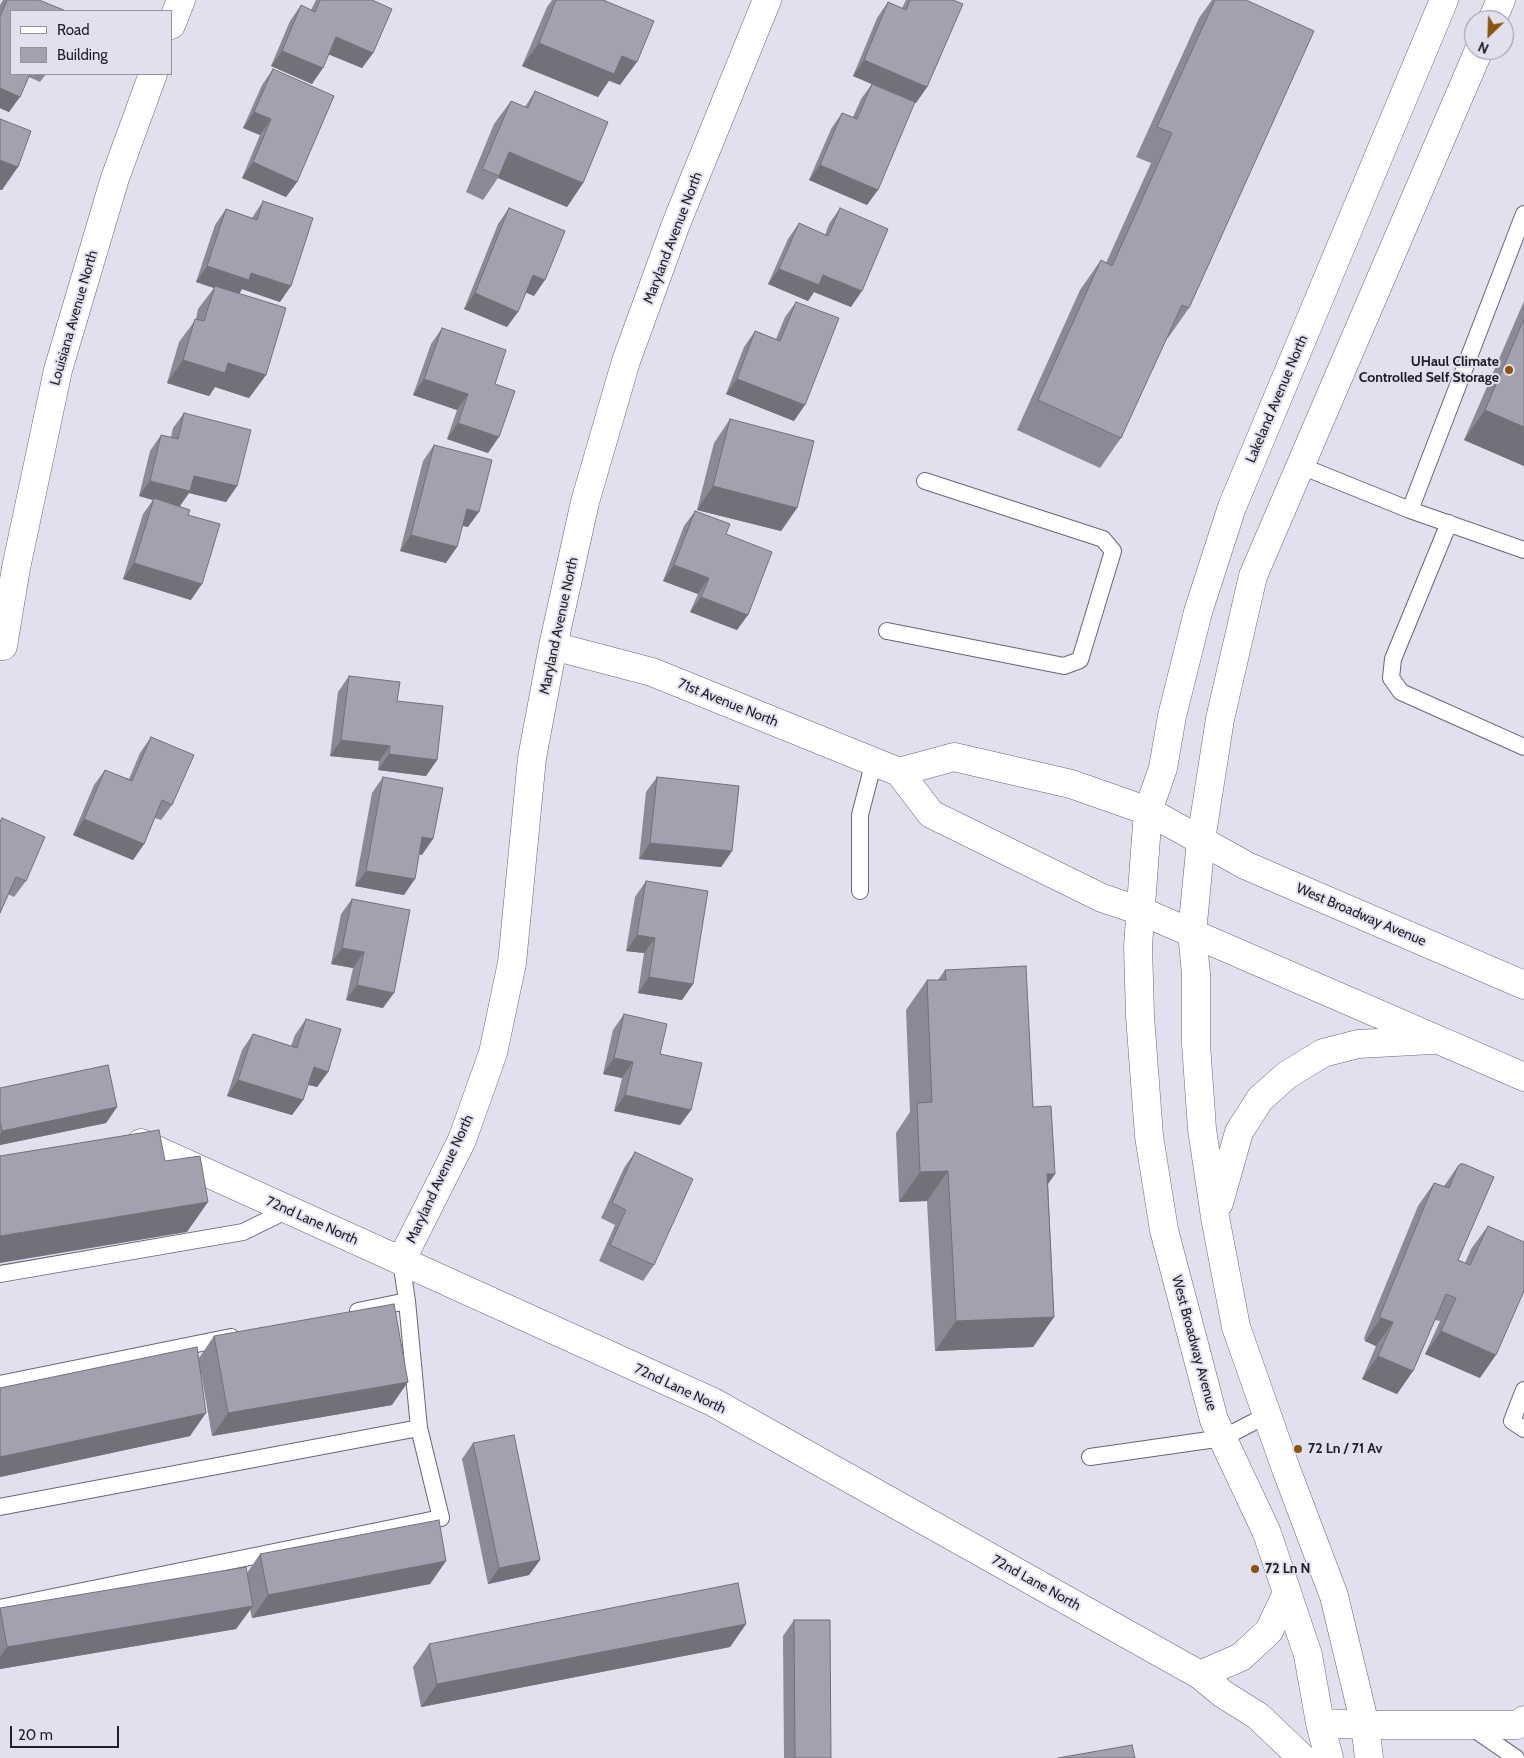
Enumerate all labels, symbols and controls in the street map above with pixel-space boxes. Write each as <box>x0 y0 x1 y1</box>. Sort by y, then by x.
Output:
legend <box>10 10 172 75</box>
north arrow <box>1464 10 1514 60</box>
text: Road <box>57 21 90 39</box>
text: N <box>1475 38 1491 58</box>
text: Building <box>57 46 108 64</box>
street label: Maryland Avenue North <box>640 170 706 306</box>
street label: Louisiana Avenue North <box>47 249 101 387</box>
street label: Lakeland Avenue North <box>1242 333 1312 465</box>
place label: UHaul Climate Controlled Self Storage <box>1359 354 1499 387</box>
marker: UHaul Climate Controlled Self Storage <box>1503 364 1515 376</box>
street label: Maryland Avenue North <box>536 556 582 696</box>
street label: 71st Avenue North <box>675 675 781 731</box>
street label: West Broadway Avenue <box>1294 880 1428 950</box>
street label: Maryland Avenue North <box>403 1112 477 1246</box>
street label: 72nd Lane North <box>263 1193 361 1249</box>
street label: West Broadway Avenue <box>1168 1274 1220 1412</box>
street label: 72nd Lane North <box>632 1360 728 1418</box>
place label: 72 Ln / 71 Av <box>1308 1441 1382 1457</box>
marker: 72 Ln / 71 Av <box>1292 1443 1304 1455</box>
street label: 72nd Lane North <box>989 1552 1083 1614</box>
place label: 72 Ln N <box>1265 1561 1310 1577</box>
marker: 72 Ln N <box>1249 1563 1261 1575</box>
scale bar <box>12 1716 121 1748</box>
text: 20 m <box>18 1726 53 1744</box>

